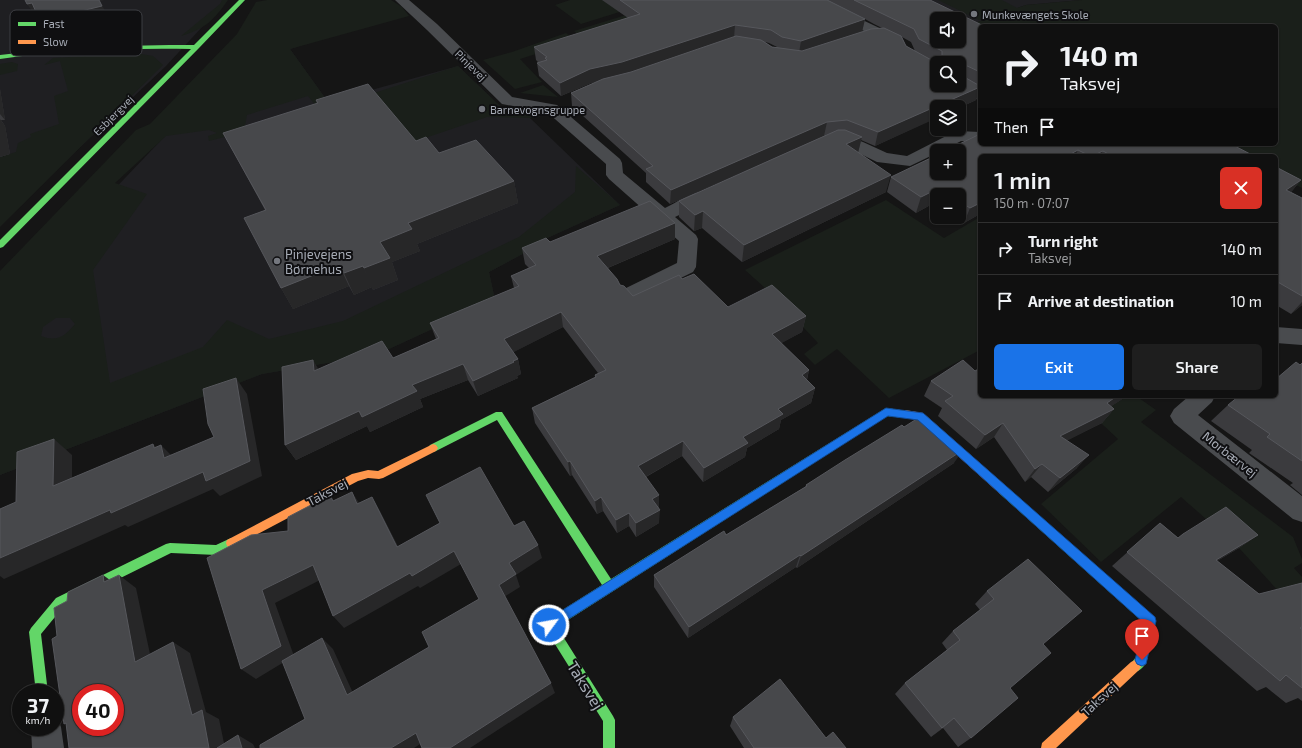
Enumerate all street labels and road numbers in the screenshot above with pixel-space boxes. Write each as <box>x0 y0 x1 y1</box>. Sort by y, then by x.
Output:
street label: Pinjevej <box>452 47 489 84</box>
street label: Esbjergvej <box>90 92 137 139</box>
street label: Morbærvej <box>1199 428 1261 480</box>
street label: Taksvej <box>304 475 350 509</box>
street label: Taksvej <box>563 657 608 713</box>
street label: Taksvej <box>1078 678 1120 720</box>

